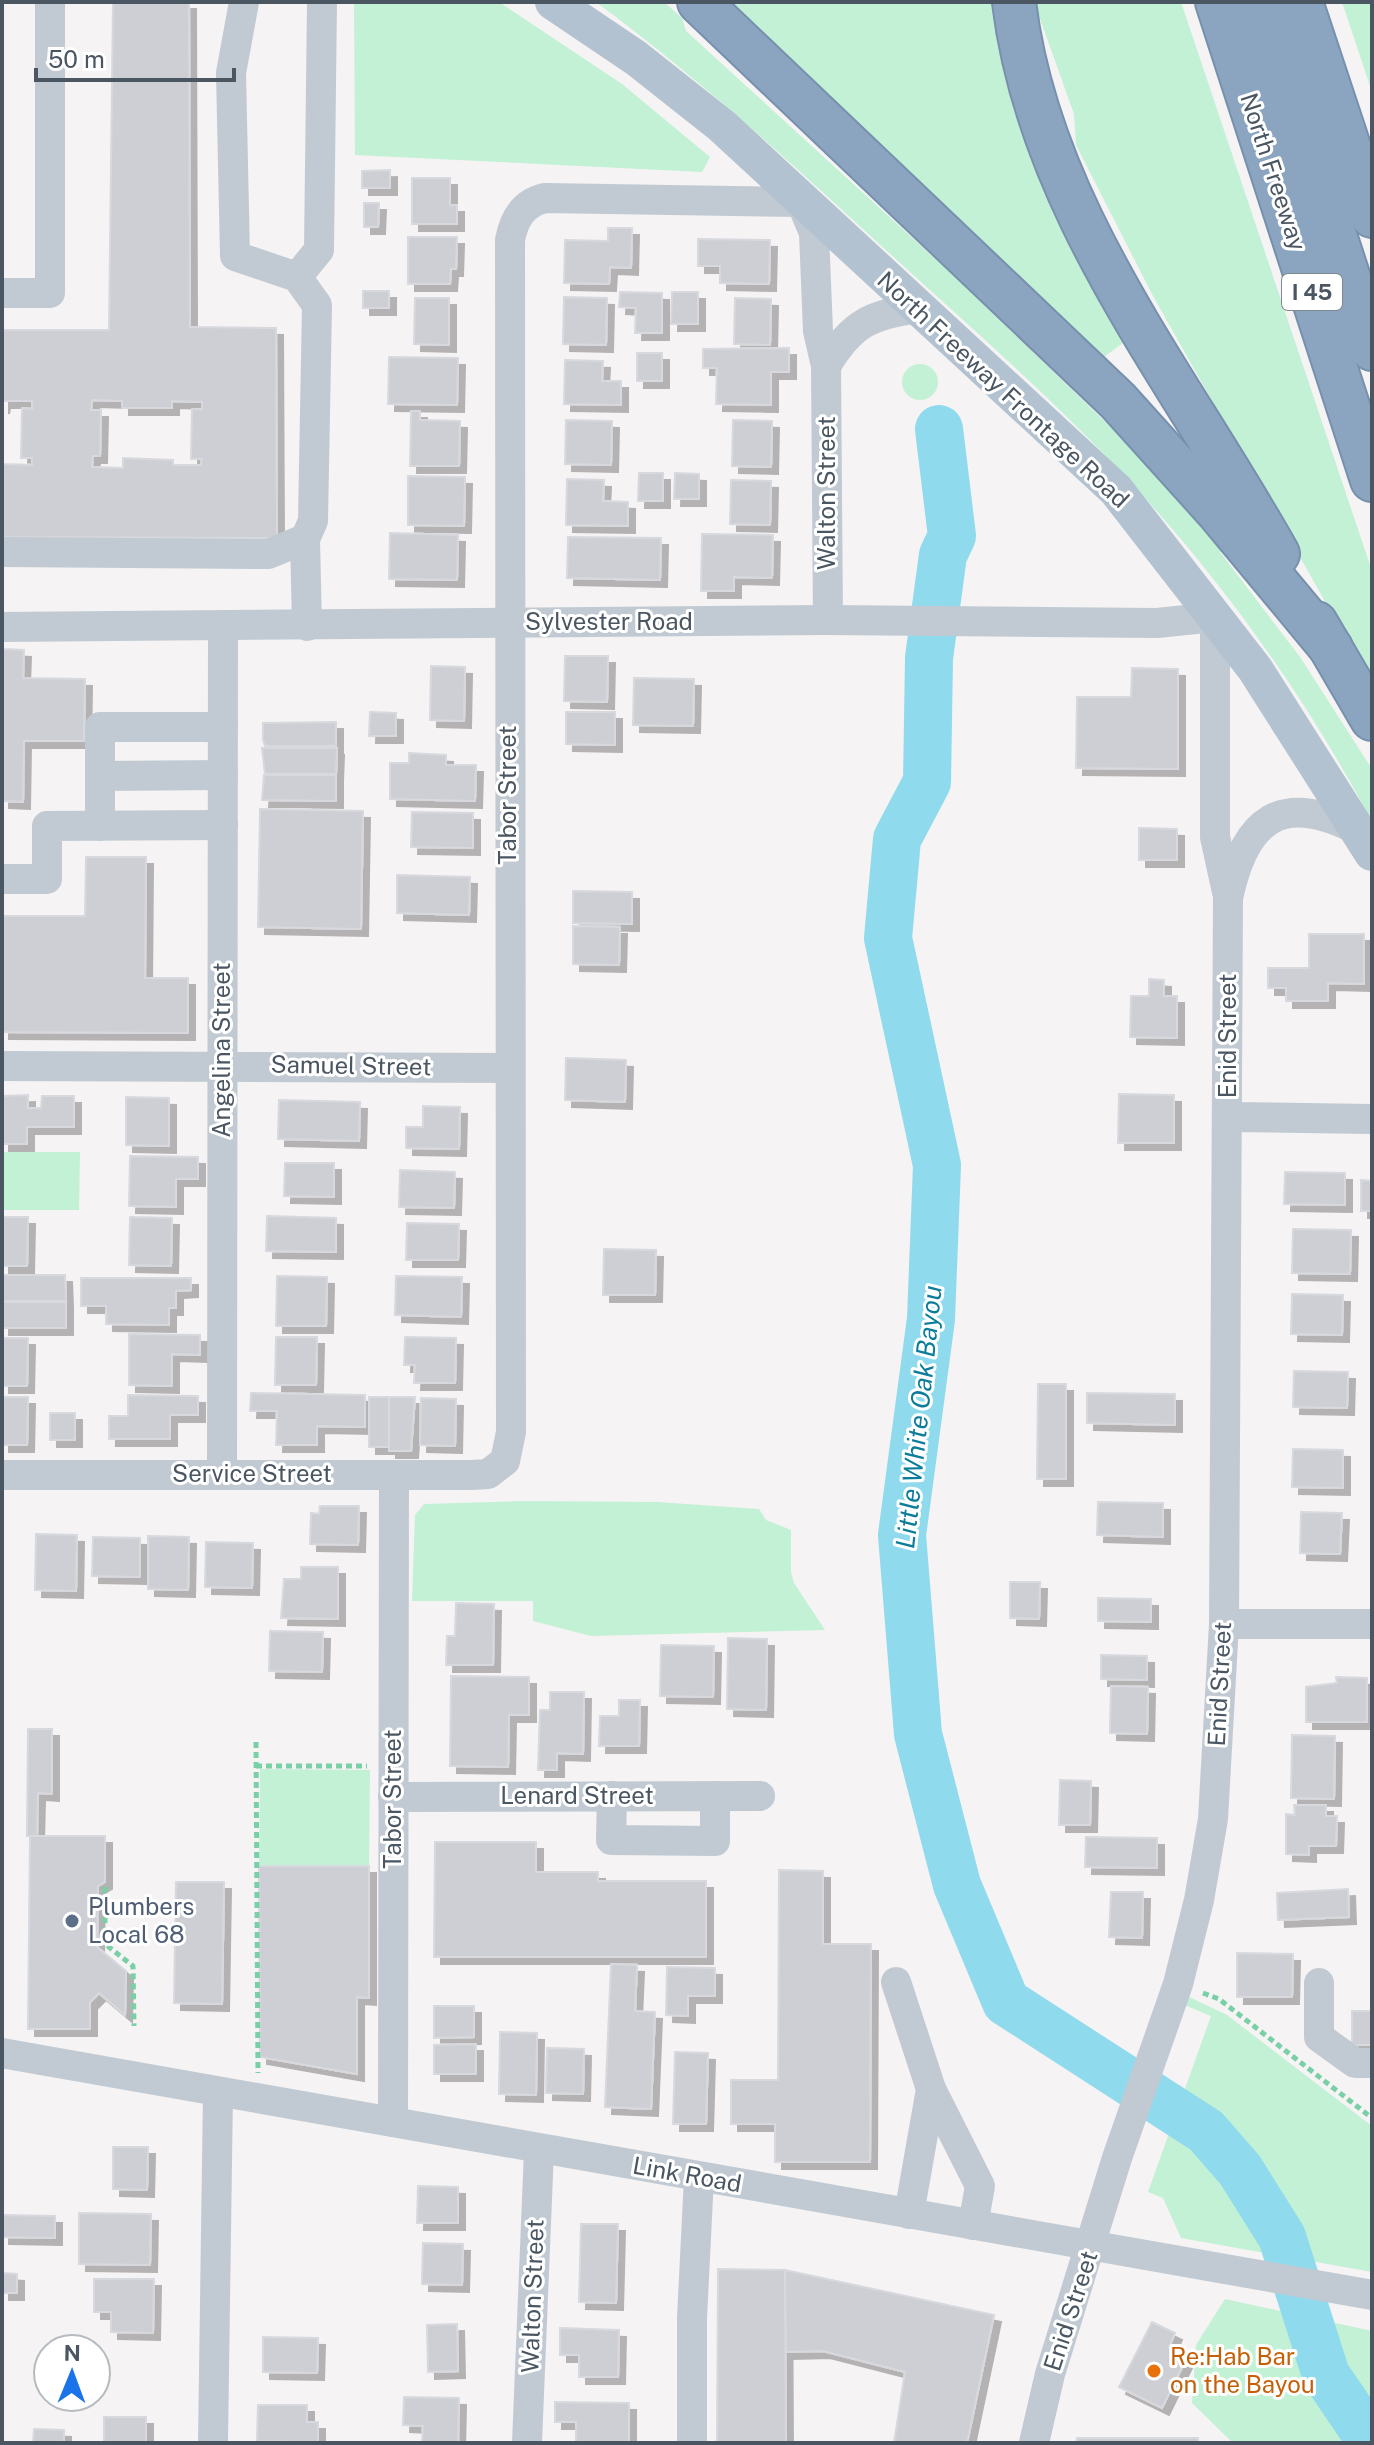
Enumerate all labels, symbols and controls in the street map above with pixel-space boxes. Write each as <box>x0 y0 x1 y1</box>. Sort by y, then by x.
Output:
scale bar <box>36 32 234 82</box>
text: 50 m <box>48 45 105 73</box>
street label: North Freeway <box>1235 89 1313 254</box>
street label: North Freeway Frontage Road <box>872 265 1135 513</box>
road number: I 45 <box>1282 274 1342 310</box>
street label: Walton Street <box>812 416 840 570</box>
street label: Sylvester Road <box>525 607 693 635</box>
street label: Tabor Street <box>493 725 521 865</box>
street label: Angelina Street <box>207 962 235 1138</box>
street label: Enid Street <box>1213 974 1241 1098</box>
street label: Samuel Street <box>270 1050 432 1080</box>
water label: Little White Oak Bayou <box>889 1284 948 1550</box>
street label: Service Street <box>172 1459 332 1487</box>
street label: Enid Street <box>1202 1621 1236 1747</box>
street label: Tabor Street <box>378 1729 406 1869</box>
street label: Lenard Street <box>500 1781 654 1809</box>
place label: Plumbers Local 68 <box>88 1892 194 1948</box>
marker: Plumbers Local 68 <box>63 1912 81 1930</box>
street label: Link Road <box>631 2151 744 2197</box>
street label: Walton Street <box>515 2219 549 2373</box>
street label: Enid Street <box>1037 2247 1103 2374</box>
north arrow <box>32 2333 112 2413</box>
text: N <box>64 2340 81 2366</box>
place label: Re:Hab Bar on the Bayou <box>1170 2342 1315 2398</box>
marker: Re:Hab Bar on the Bayou <box>1145 2362 1163 2380</box>

